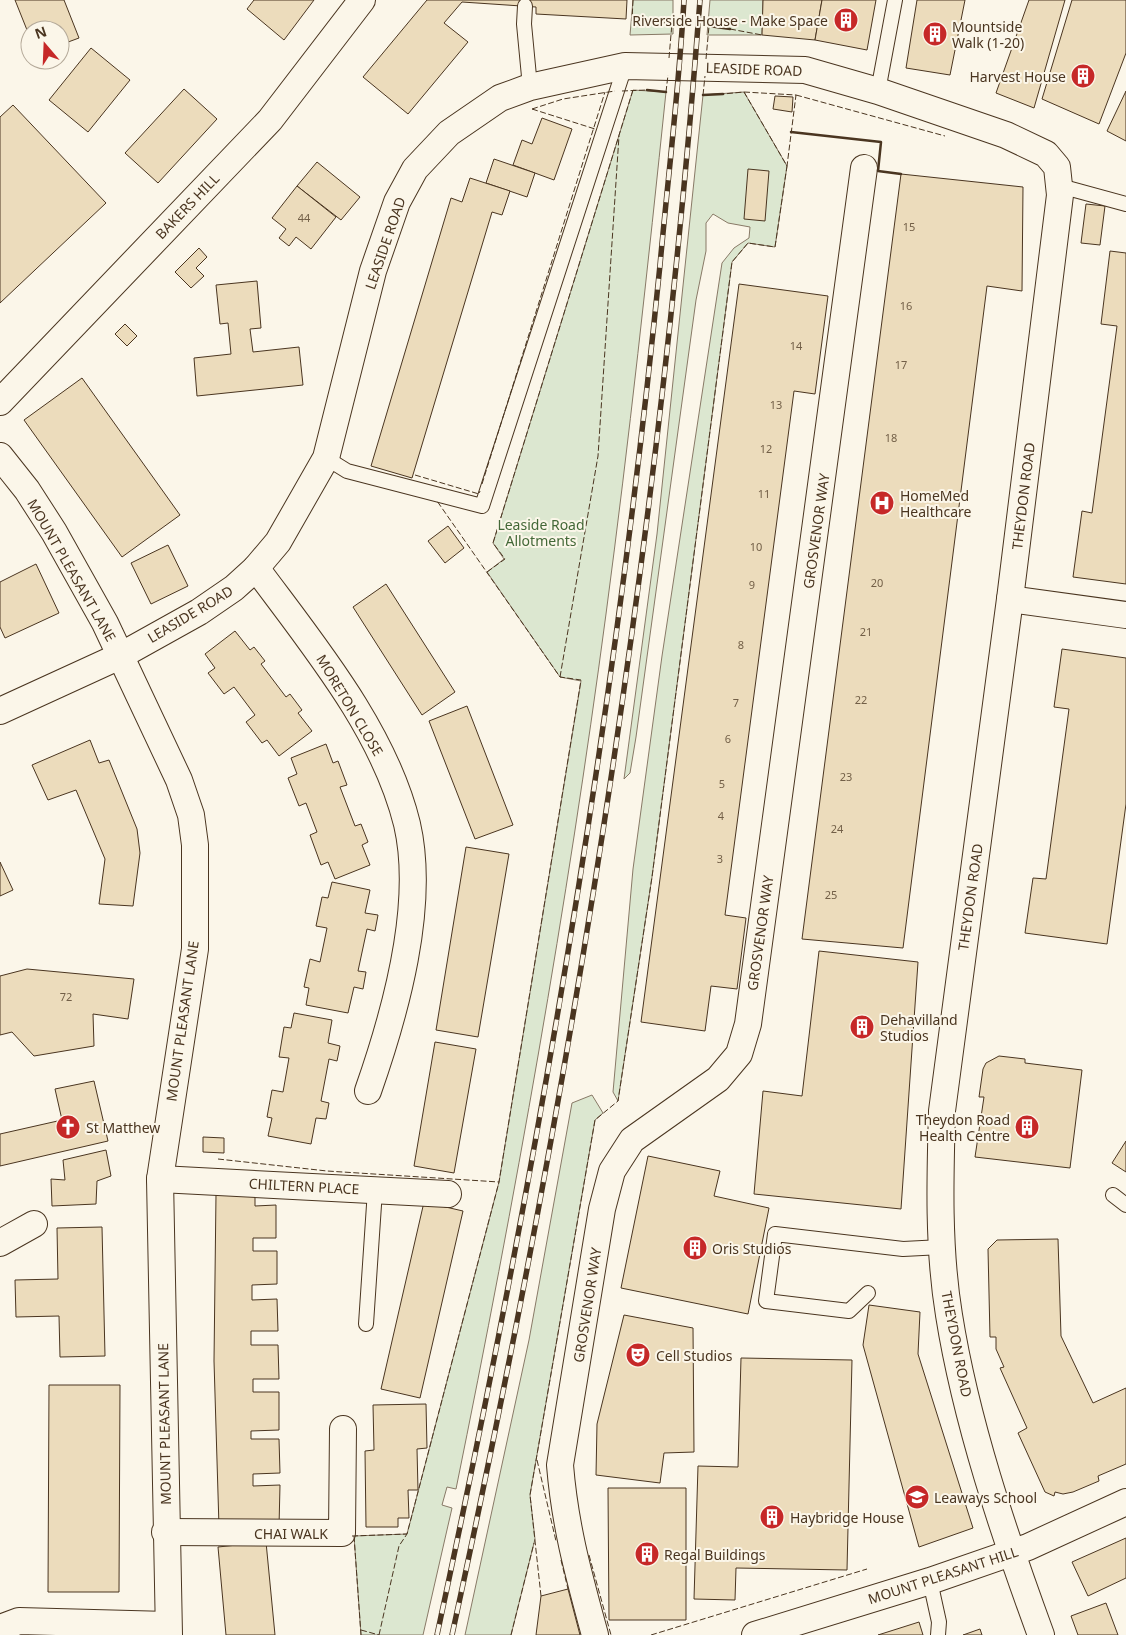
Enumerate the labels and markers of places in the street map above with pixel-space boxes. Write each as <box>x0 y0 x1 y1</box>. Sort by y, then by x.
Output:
building icon: Riverside House - Make Space <box>833 7 859 33</box>
place label: Riverside House - Make Space <box>632 11 828 30</box>
place label: Mountside Walk (1-20) <box>952 17 1024 52</box>
building icon: Mountside Walk (1-20) <box>922 21 948 47</box>
building icon: Harvest House <box>1070 63 1096 89</box>
place label: Harvest House <box>969 67 1066 86</box>
place label: HomeMed Healthcare <box>900 486 972 521</box>
hospital icon: HomeMed Healthcare <box>869 490 895 516</box>
place label: Dehavilland Studios <box>880 1010 958 1045</box>
building icon: Dehavilland Studios <box>849 1014 875 1040</box>
place label: Theydon Road Health Centre <box>916 1110 1010 1145</box>
church icon: St Matthew <box>55 1114 81 1140</box>
building icon: Theydon Road Health Centre <box>1014 1114 1040 1140</box>
place label: St Matthew <box>86 1118 160 1137</box>
building icon: Oris Studios <box>682 1235 708 1261</box>
place label: Oris Studios <box>712 1239 792 1258</box>
theatre icon: Cell Studios <box>625 1342 651 1368</box>
place label: Cell Studios <box>656 1346 733 1365</box>
school or university icon: Leaways School <box>904 1484 930 1510</box>
place label: Leaways School <box>934 1488 1037 1507</box>
building icon: Haybridge House <box>759 1504 785 1530</box>
place label: Haybridge House <box>790 1508 904 1527</box>
building icon: Regal Buildings <box>634 1541 660 1567</box>
place label: Regal Buildings <box>664 1545 766 1564</box>

